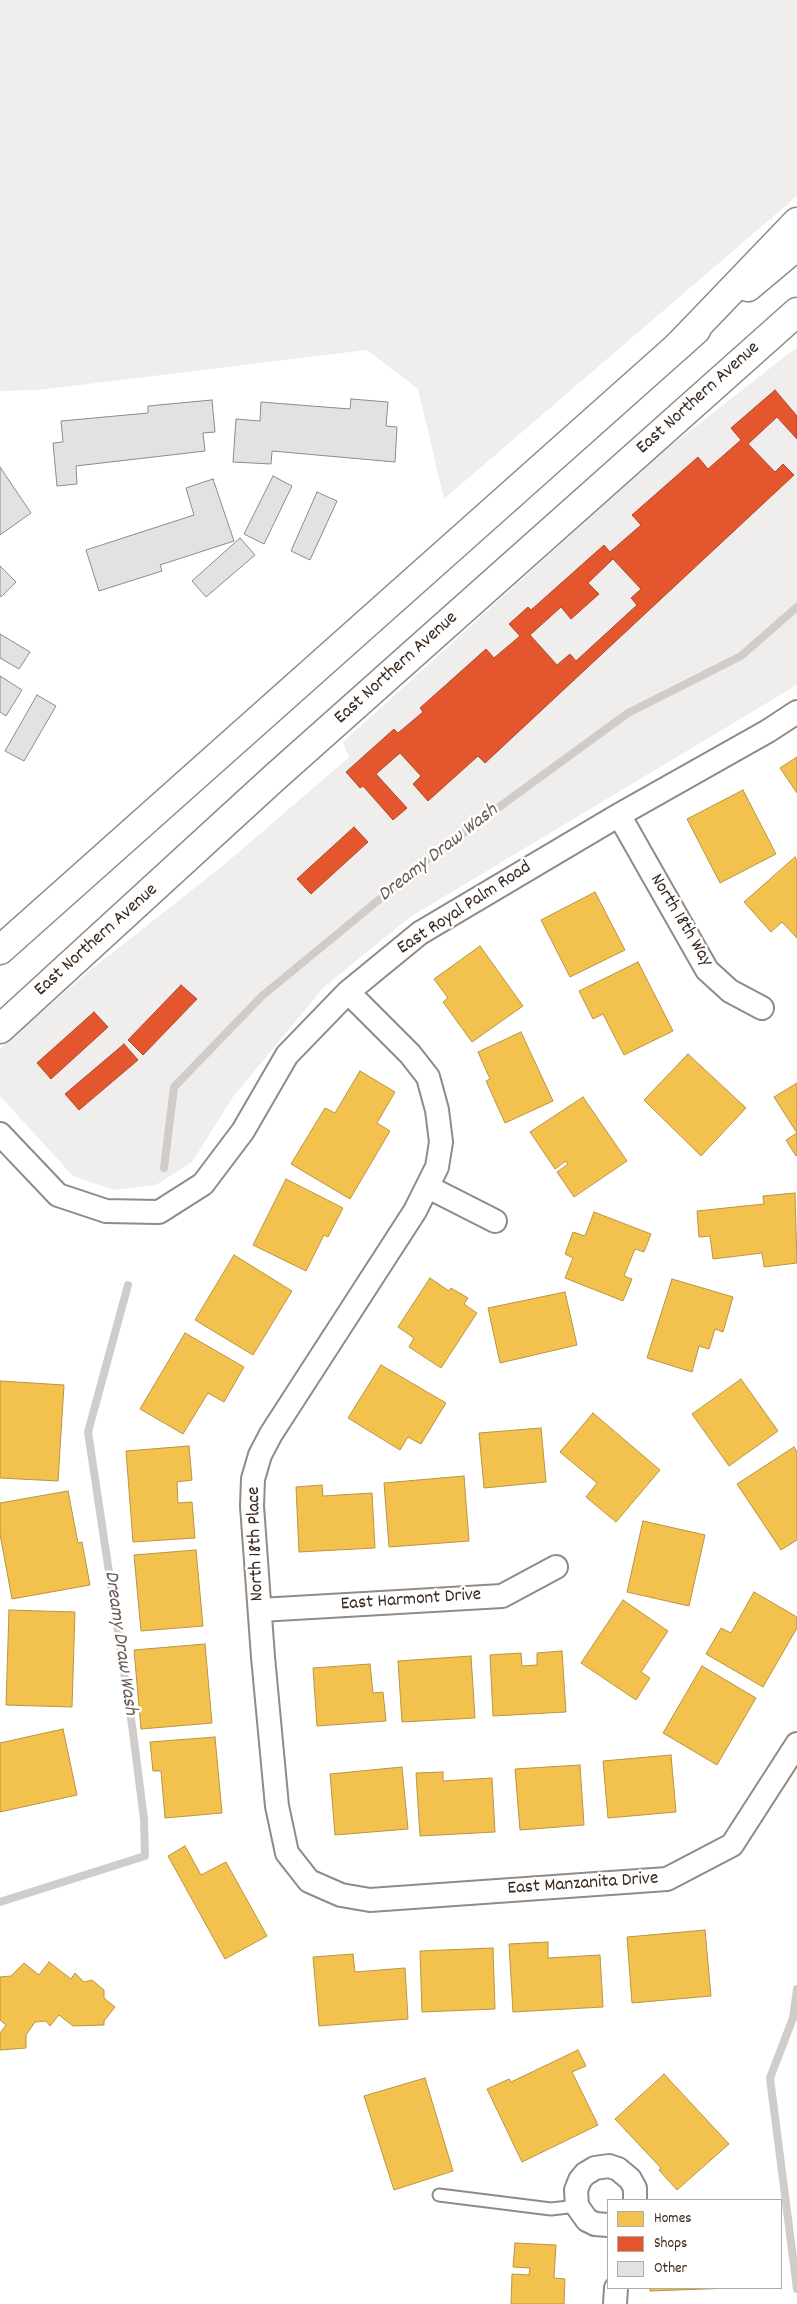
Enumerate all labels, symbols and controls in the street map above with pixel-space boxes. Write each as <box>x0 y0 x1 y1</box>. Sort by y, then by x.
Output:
street label: East Northern Avenue <box>633 338 765 460</box>
street label: East Northern Avenue <box>331 608 463 730</box>
water label: Dreamy Draw Wash <box>374 800 504 908</box>
street label: East Royal Palm Road <box>394 857 536 961</box>
street label: North 18th Way <box>643 870 717 972</box>
street label: East Northern Avenue <box>31 880 163 1002</box>
street label: North 18th Place <box>244 1486 270 1602</box>
water label: Dreamy Draw Wash <box>97 1569 141 1717</box>
street label: East Harmont Drive <box>340 1585 482 1617</box>
street label: East Manzanita Drive <box>507 1868 659 1902</box>
legend <box>607 2199 782 2289</box>
text: Homes <box>654 2208 692 2230</box>
text: Shops <box>654 2233 687 2255</box>
text: Other <box>654 2258 687 2280</box>

